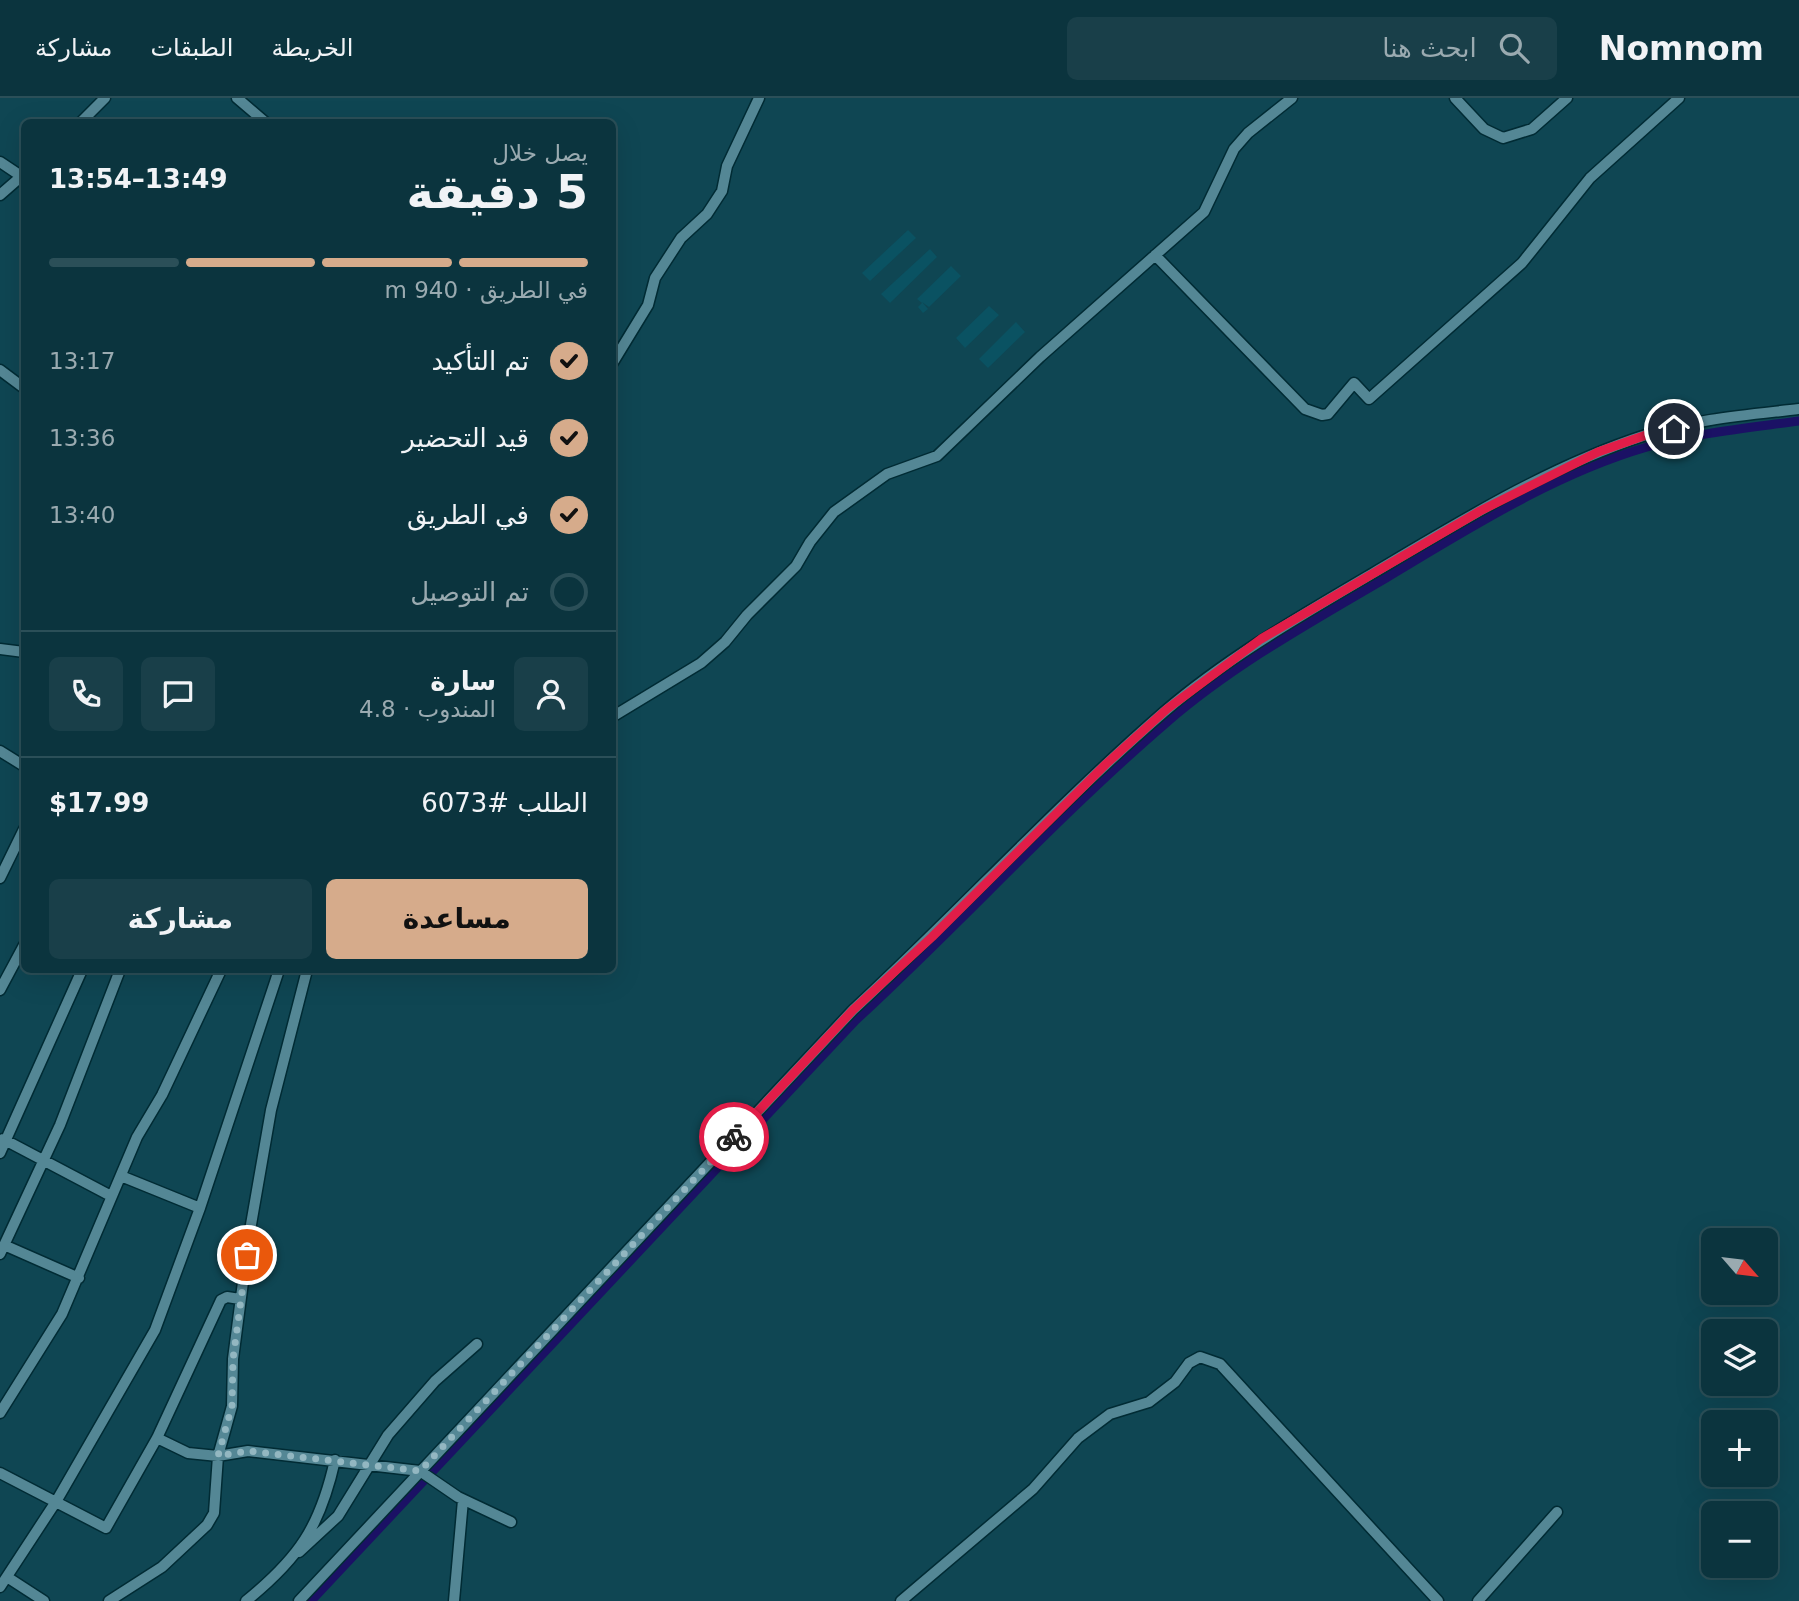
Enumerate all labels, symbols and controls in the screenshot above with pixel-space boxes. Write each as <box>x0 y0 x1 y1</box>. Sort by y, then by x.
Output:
search box <box>1067 17 1557 80</box>
icon: search <box>1495 29 1533 67</box>
text: Nomnom <box>1599 29 1764 68</box>
text: ابحث هنا <box>1382 33 1477 63</box>
text: مشاركة <box>35 34 112 62</box>
text: الطبقات <box>150 34 233 62</box>
text: الخريطة <box>271 34 353 62</box>
text: يصل خلال <box>492 140 588 166</box>
text: 13:49–13:54 <box>49 164 228 194</box>
text: 5 دقيقة <box>406 165 588 219</box>
text: في الطريق · 940 m <box>384 277 588 303</box>
icon: check <box>550 342 588 380</box>
text: تم التأكيد <box>431 346 529 376</box>
text: 13:17 <box>49 348 115 374</box>
pin <box>1644 399 1704 459</box>
icon: home <box>1655 410 1693 448</box>
icon: check <box>550 419 588 457</box>
text: قيد التحضير <box>402 423 529 453</box>
text: 13:36 <box>49 425 115 451</box>
icon: check <box>550 496 588 534</box>
text: في الطريق <box>407 500 529 530</box>
text: 13:40 <box>49 502 115 528</box>
text: تم التوصيل <box>410 577 529 607</box>
button: phone <box>49 657 123 731</box>
button: chat <box>141 657 215 731</box>
button: person <box>514 657 588 731</box>
text: سارة <box>430 666 496 696</box>
text: المندوب · 4.8 <box>359 696 496 722</box>
text: $17.99 <box>49 788 149 818</box>
text: الطلب #6073 <box>421 788 588 818</box>
button: مشاركة <box>49 879 312 959</box>
button: مساعدة <box>326 879 588 959</box>
courier <box>699 1102 769 1172</box>
icon: bike <box>715 1118 753 1156</box>
pin <box>217 1225 277 1285</box>
north arrow <box>1701 1228 1778 1306</box>
map controls <box>1701 1228 1778 1578</box>
icon: bag <box>228 1236 266 1274</box>
button: layers <box>1701 1319 1778 1396</box>
button: + <box>1701 1410 1778 1487</box>
button: − <box>1701 1501 1778 1578</box>

